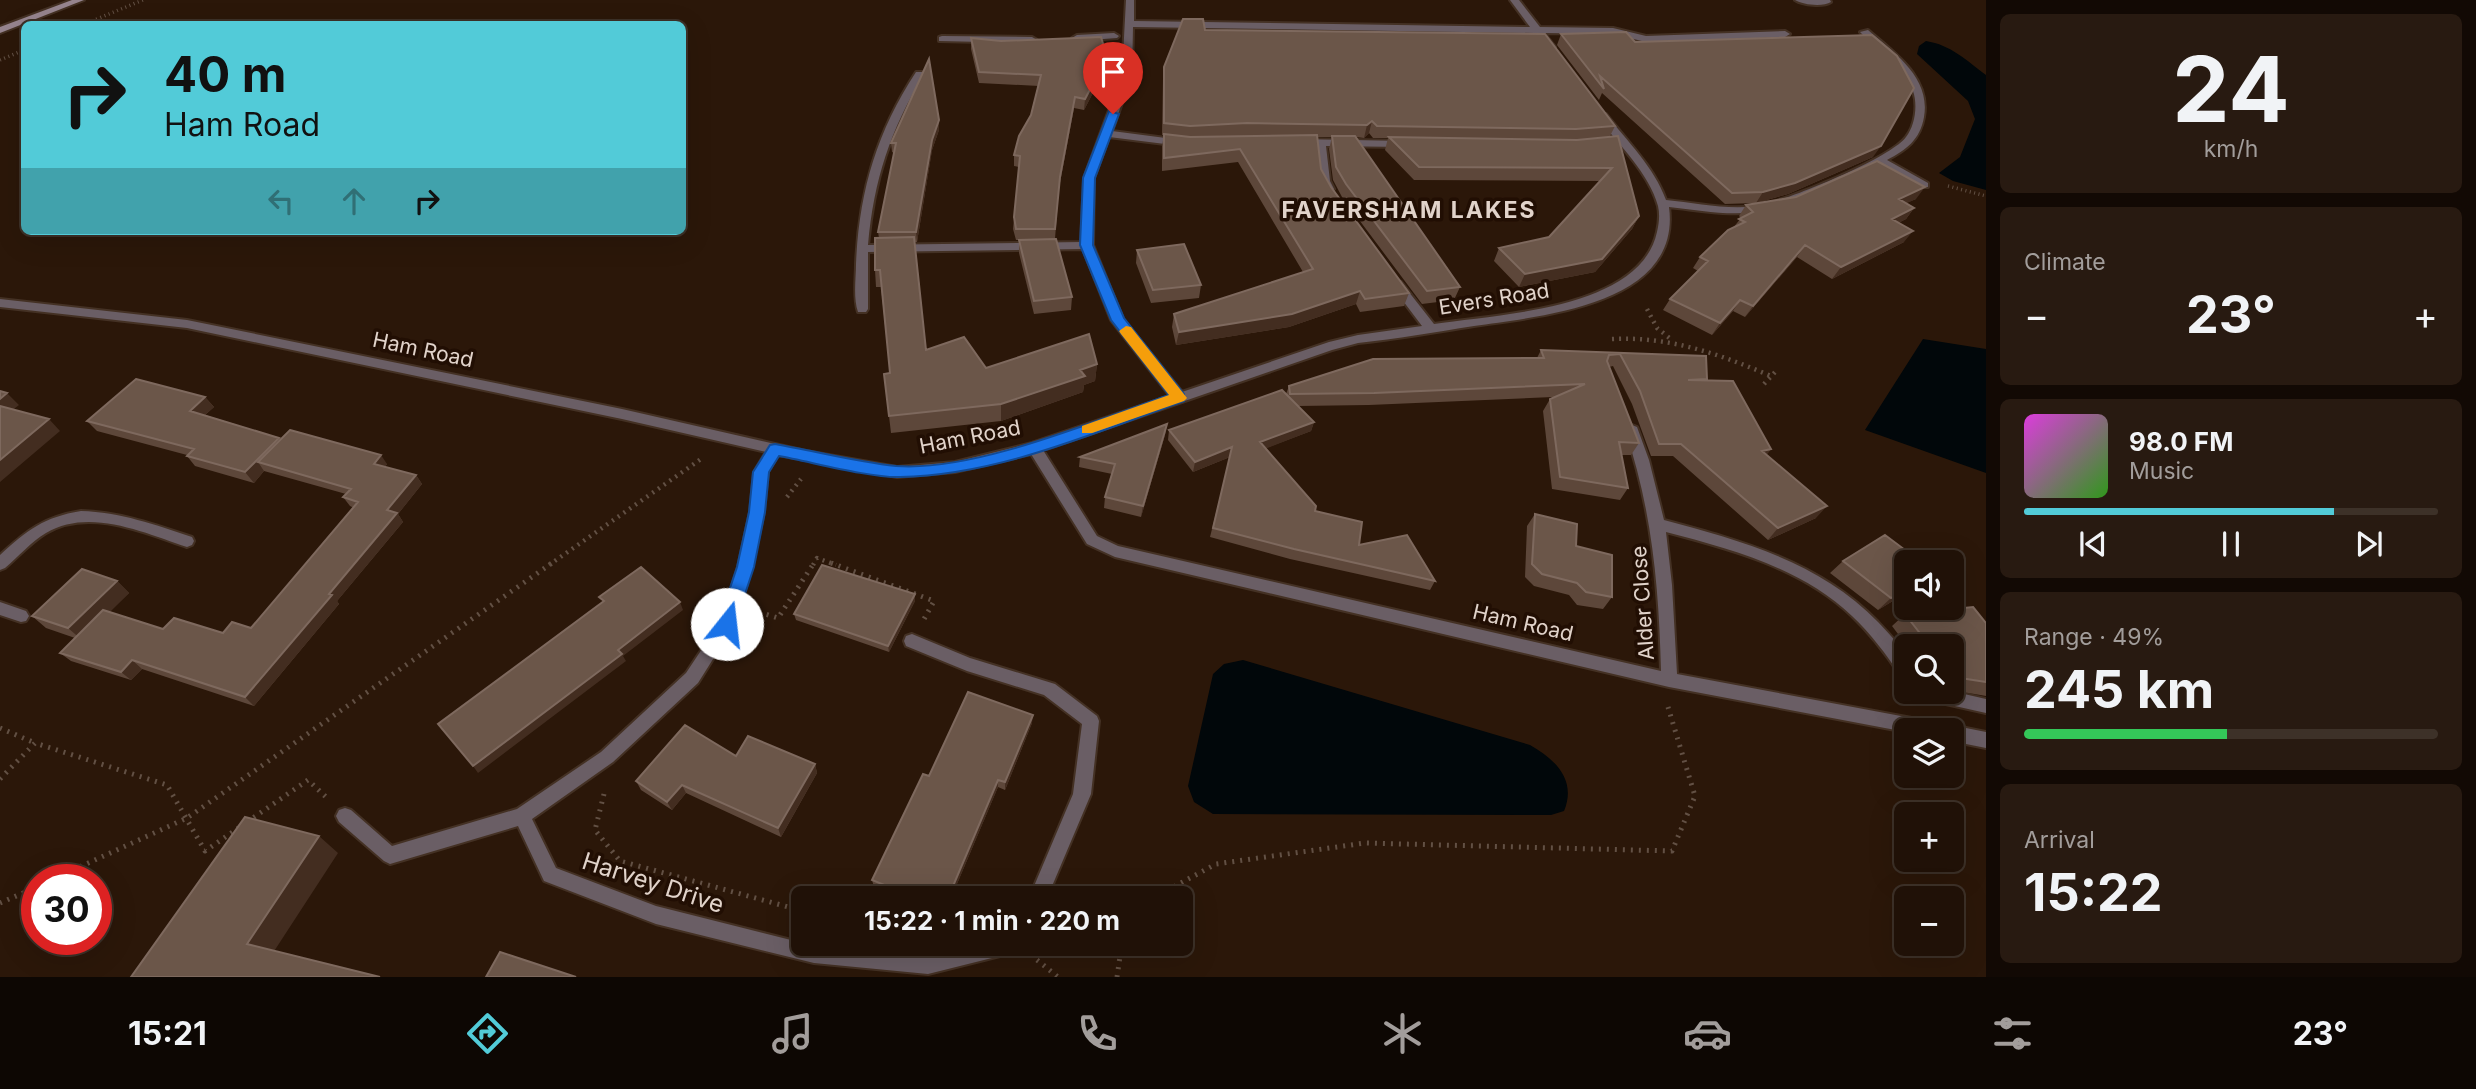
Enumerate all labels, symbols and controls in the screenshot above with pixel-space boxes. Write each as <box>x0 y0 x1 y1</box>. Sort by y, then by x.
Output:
text: 24 <box>2172 34 2290 144</box>
pin <box>1083 42 1143 114</box>
text: 40 m <box>164 45 287 104</box>
icon: right <box>49 49 140 140</box>
icon: arrive <box>1094 53 1132 91</box>
text: Ham Road <box>164 105 320 144</box>
text: km/h <box>2204 135 2258 163</box>
icon: left <box>262 182 300 220</box>
icon: ahead <box>335 182 373 220</box>
icon: right <box>408 182 446 220</box>
district label: FAVERSHAM LAKES <box>1281 196 1537 224</box>
text: Climate <box>2024 248 2106 276</box>
street label: Evers Road <box>1437 277 1551 320</box>
text: 23° <box>2186 283 2276 346</box>
text: − <box>2024 292 2049 338</box>
text: + <box>2413 292 2438 338</box>
street label: Ham Road <box>370 327 476 372</box>
street label: Ham Road <box>917 414 1023 459</box>
text: 98.0 FM <box>2129 426 2233 457</box>
text: Music <box>2129 457 2194 485</box>
icon: previous <box>2074 525 2112 563</box>
icon: pause <box>2212 525 2250 563</box>
icon: next <box>2350 525 2388 563</box>
street label: Alder Close <box>1626 545 1659 661</box>
map controls <box>1894 550 1964 956</box>
button: sound <box>1894 550 1964 620</box>
position arrow <box>690 587 764 661</box>
street label: Ham Road <box>1470 599 1576 646</box>
text: Range · 49% <box>2024 623 2164 651</box>
button: search <box>1894 634 1964 704</box>
text: 245 km <box>2024 658 2214 721</box>
button: layers <box>1894 718 1964 788</box>
button: + <box>1894 802 1964 872</box>
text: Arrival <box>2024 826 2095 854</box>
street label: Harvey Drive <box>579 846 728 919</box>
text: 15:22 <box>2024 861 2163 924</box>
speed limit sign: 30 <box>21 864 112 955</box>
button: − <box>1894 886 1964 956</box>
text: 15:22 · 1 min · 220 m <box>864 905 1120 936</box>
icon: directions <box>463 1009 512 1058</box>
icon: music <box>768 1009 817 1058</box>
icon: phone <box>1073 1009 1122 1058</box>
icon: climate <box>1378 1009 1427 1058</box>
icon: car <box>1683 1009 1732 1058</box>
icon: filters <box>1988 1009 2037 1058</box>
text: 15:21 <box>128 1014 207 1053</box>
text: 23° <box>2293 1014 2348 1053</box>

